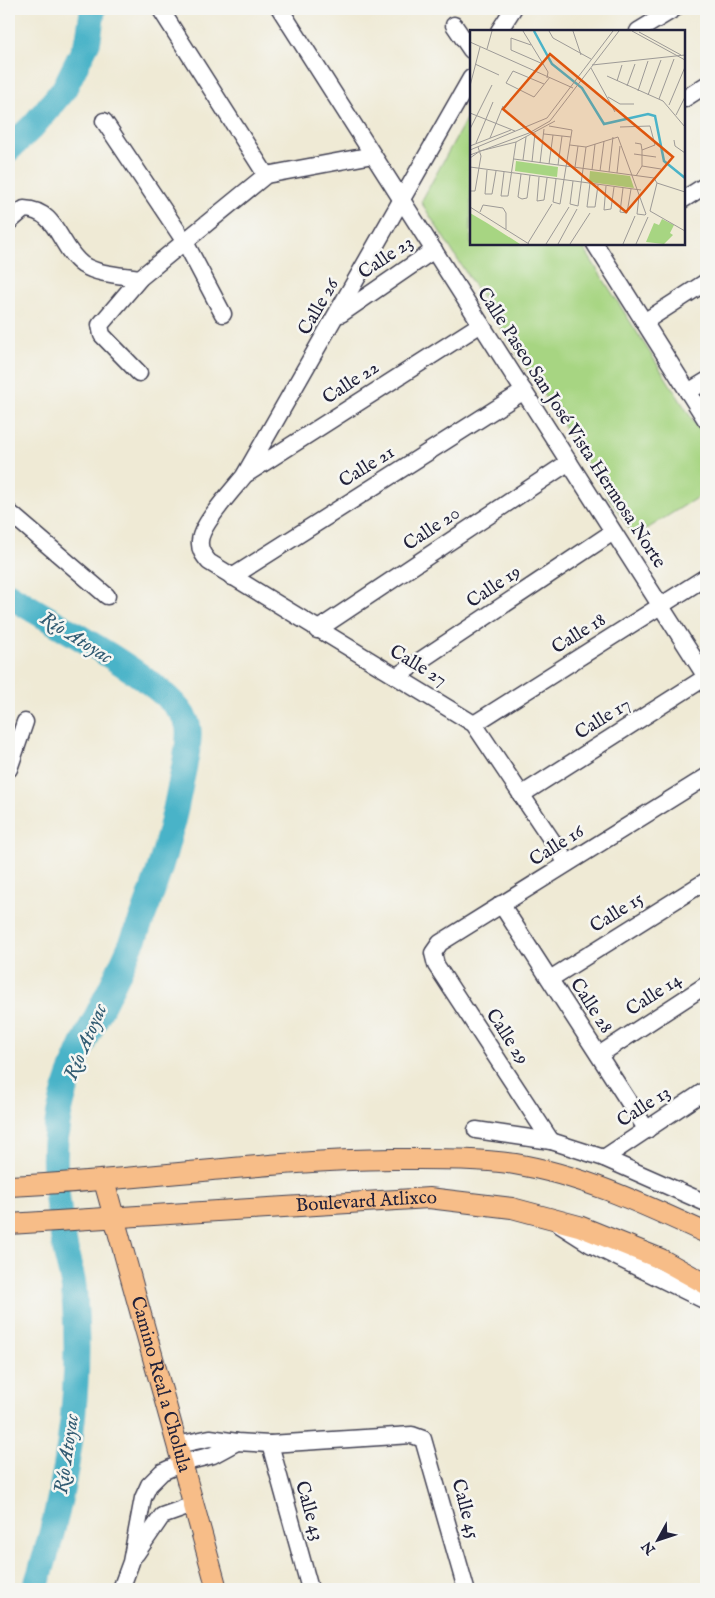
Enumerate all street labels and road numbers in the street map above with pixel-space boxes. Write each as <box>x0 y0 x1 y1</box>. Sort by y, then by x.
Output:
street label: Calle 23 <box>354 231 418 285</box>
street label: Calle 26 <box>293 273 345 340</box>
street label: Calle Paseo San José Vista Hermosa Norte <box>471 283 671 573</box>
street label: Calle 22 <box>318 356 384 410</box>
street label: Calle 21 <box>335 441 399 493</box>
street label: Calle 20 <box>399 501 465 557</box>
street label: Calle 19 <box>462 560 526 614</box>
street label: Calle 18 <box>547 608 611 660</box>
street label: Calle 27 <box>385 640 451 692</box>
street label: Calle 17 <box>571 693 635 745</box>
street label: Calle 16 <box>525 819 590 872</box>
street label: Calle 15 <box>586 887 648 939</box>
street label: Calle 14 <box>622 968 687 1022</box>
street label: Calle 28 <box>564 974 618 1038</box>
street label: Calle 29 <box>480 1004 534 1070</box>
street label: Calle 13 <box>613 1081 675 1133</box>
street label: Boulevard Atlixco <box>295 1186 438 1218</box>
street label: Camino Real a Cholula <box>125 1294 196 1476</box>
street label: Calle 45 <box>446 1476 485 1542</box>
street label: Calle 43 <box>289 1478 329 1544</box>

